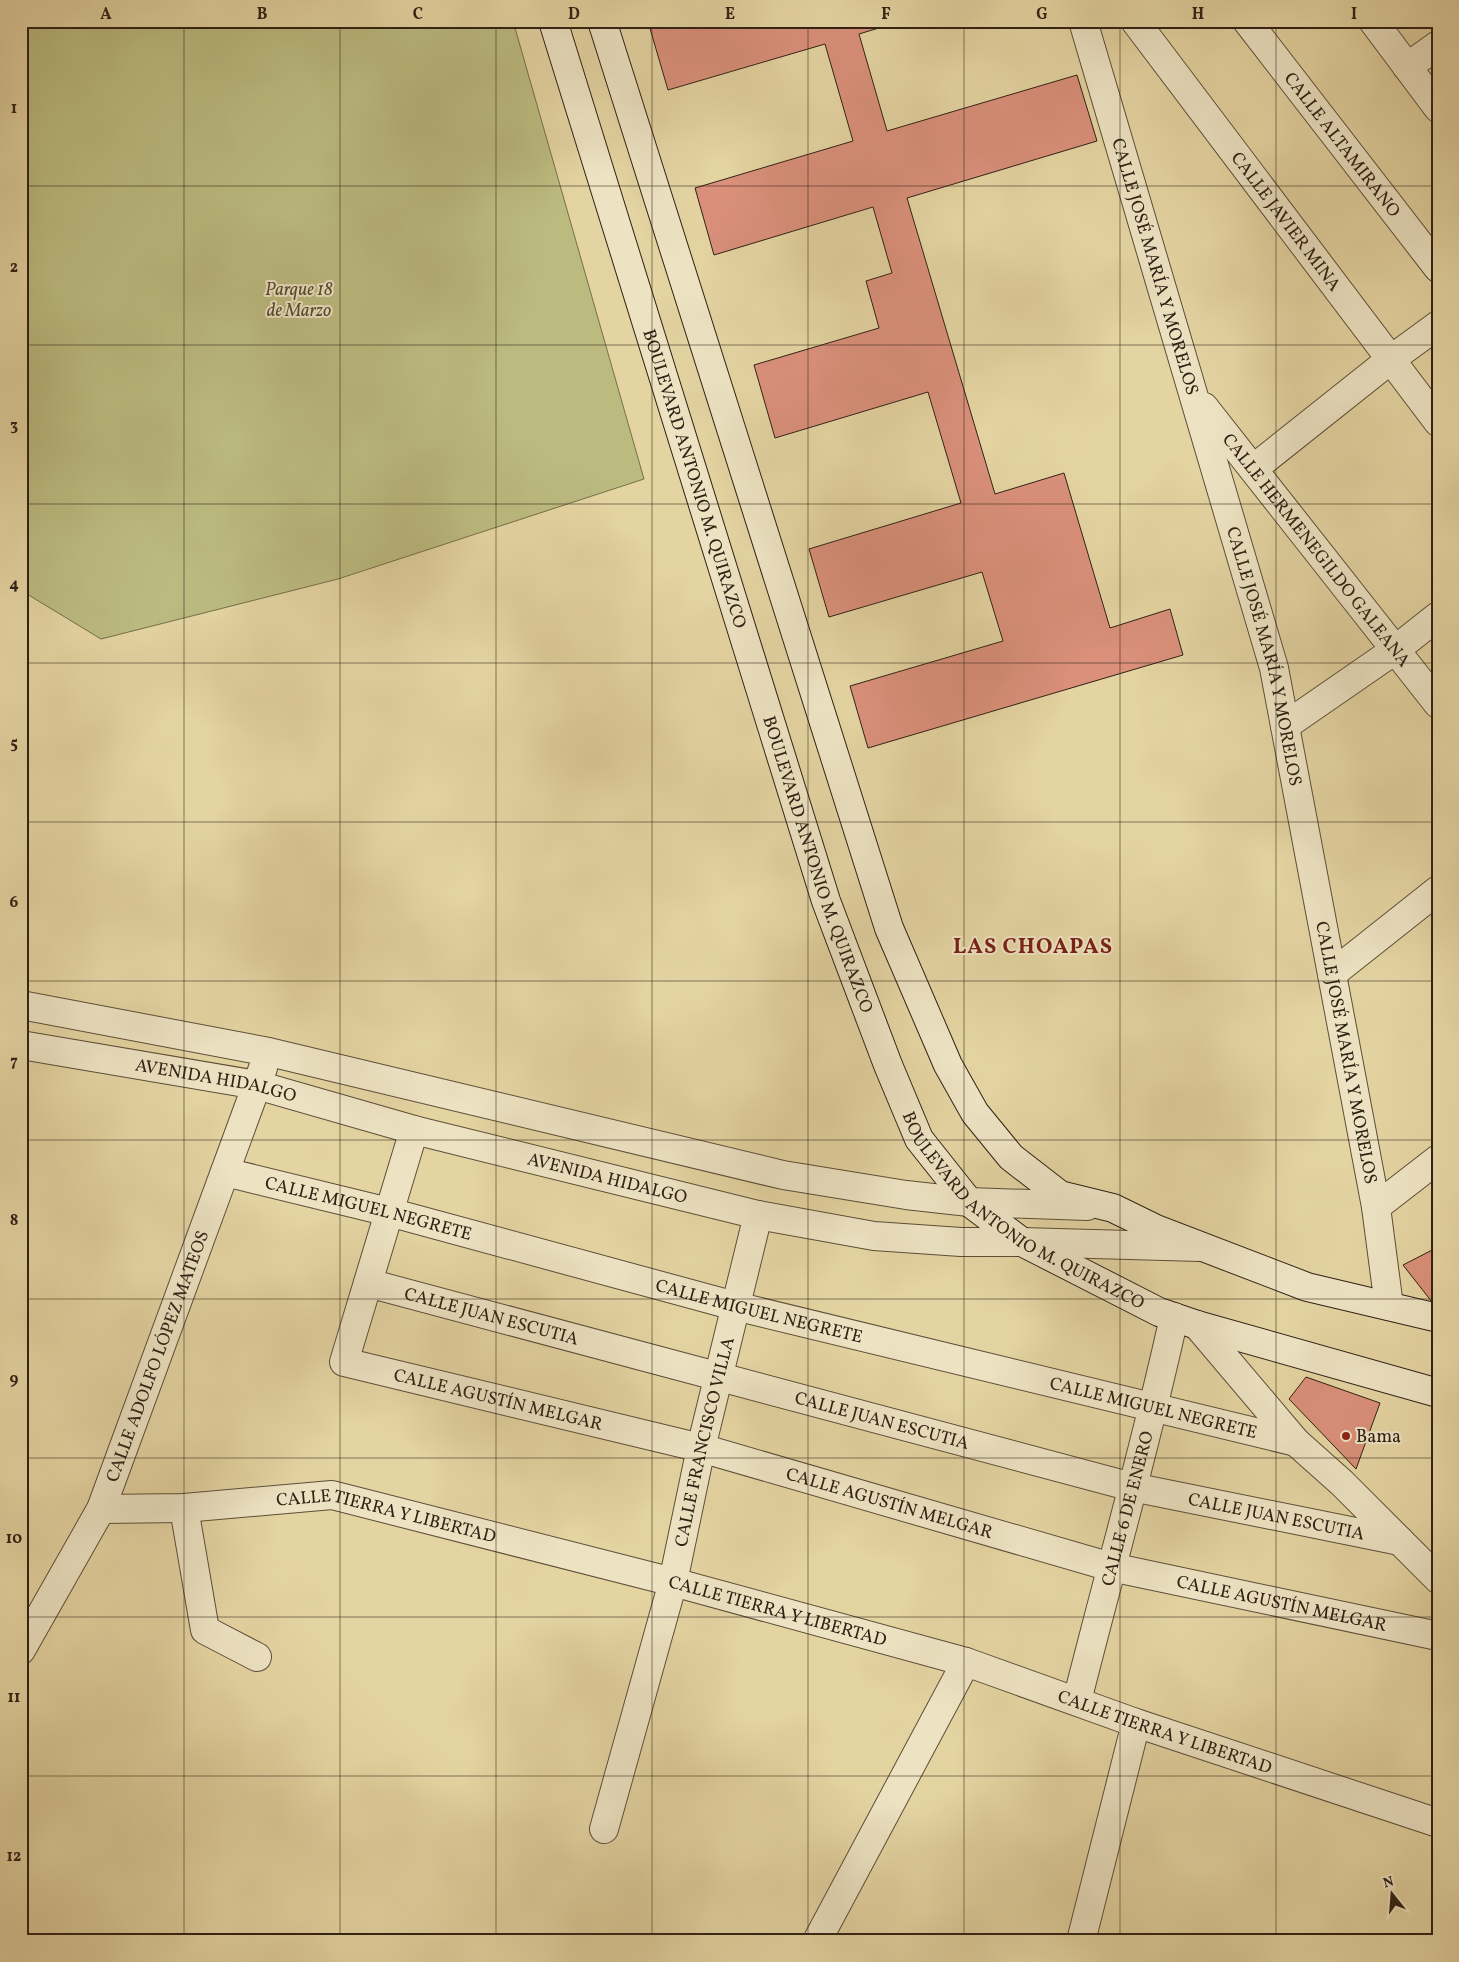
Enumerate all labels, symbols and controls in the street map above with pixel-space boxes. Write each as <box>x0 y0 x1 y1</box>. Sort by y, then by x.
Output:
text: A <box>100 4 112 26</box>
text: B <box>257 4 268 26</box>
text: C <box>413 4 423 26</box>
text: D <box>568 4 580 26</box>
text: E <box>725 4 735 26</box>
text: F <box>881 4 891 26</box>
text: G <box>1036 4 1048 26</box>
text: H <box>1192 4 1204 26</box>
text: I <box>1351 4 1357 26</box>
street label: CALLE ALTAMIRANO <box>1277 68 1405 223</box>
text: 1 <box>11 98 17 120</box>
street label: CALLE JOSÉ MARÍA Y MORELOS <box>1104 135 1204 398</box>
street label: CALLE JAVIER MINA <box>1224 147 1346 297</box>
text: 2 <box>10 257 18 279</box>
park label: Parque 18 de Marzo <box>265 278 333 324</box>
street label: BOULEVARD ANTONIO M. QUIRAZCO <box>635 326 752 632</box>
text: 3 <box>10 415 18 437</box>
street label: CALLE HERMENEGILDO GALEANA <box>1216 429 1416 673</box>
street label: CALLE JOSÉ MARÍA Y MORELOS <box>1219 524 1307 788</box>
text: 4 <box>9 574 19 596</box>
street label: BOULEVARD ANTONIO M. QUIRAZCO <box>755 713 878 1017</box>
text: 5 <box>10 733 18 755</box>
text: 6 <box>10 892 19 914</box>
street label: CALLE JOSÉ MARÍA Y MORELOS <box>1308 919 1382 1186</box>
district label: LAS CHOAPAS <box>953 932 1113 963</box>
text: 7 <box>10 1051 18 1073</box>
street label: AVENIDA HIDALGO <box>133 1054 299 1110</box>
street label: BOULEVARD ANTONIO M. QUIRAZCO <box>895 1108 1148 1316</box>
street label: AVENIDA HIDALGO <box>525 1147 690 1211</box>
street label: CALLE MIGUEL NEGRETE <box>262 1171 475 1248</box>
text: 8 <box>10 1210 18 1232</box>
street label: CALLE ADOLFO LÓPEZ MATEOS <box>101 1227 216 1486</box>
street label: CALLE MIGUEL NEGRETE <box>652 1274 865 1351</box>
street label: CALLE JUAN ESCUTIA <box>401 1282 582 1353</box>
street label: CALLE FRANCISCO VILLA <box>670 1334 742 1549</box>
street label: CALLE AGUSTÍN MELGAR <box>391 1363 605 1438</box>
text: 9 <box>10 1369 19 1391</box>
street label: CALLE MIGUEL NEGRETE <box>1047 1372 1260 1446</box>
street label: CALLE JUAN ESCUTIA <box>792 1386 972 1457</box>
place label: Bama <box>1356 1425 1401 1450</box>
street label: CALLE 6 DE ENERO <box>1096 1429 1161 1589</box>
marker: Bama <box>1340 1430 1352 1442</box>
street label: CALLE AGUSTÍN MELGAR <box>783 1462 996 1546</box>
street label: CALLE TIERRA Y LIBERTAD <box>275 1484 498 1550</box>
street label: CALLE JUAN ESCUTIA <box>1186 1488 1367 1548</box>
text: 10 <box>6 1528 22 1550</box>
street label: CALLE TIERRA Y LIBERTAD <box>665 1570 889 1654</box>
street label: CALLE AGUSTÍN MELGAR <box>1174 1570 1389 1639</box>
street label: CALLE TIERRA Y LIBERTAD <box>1054 1685 1275 1781</box>
text: 11 <box>8 1687 20 1709</box>
text: 12 <box>7 1846 21 1868</box>
north arrow <box>1366 1870 1416 1920</box>
text: N <box>1381 1872 1396 1894</box>

